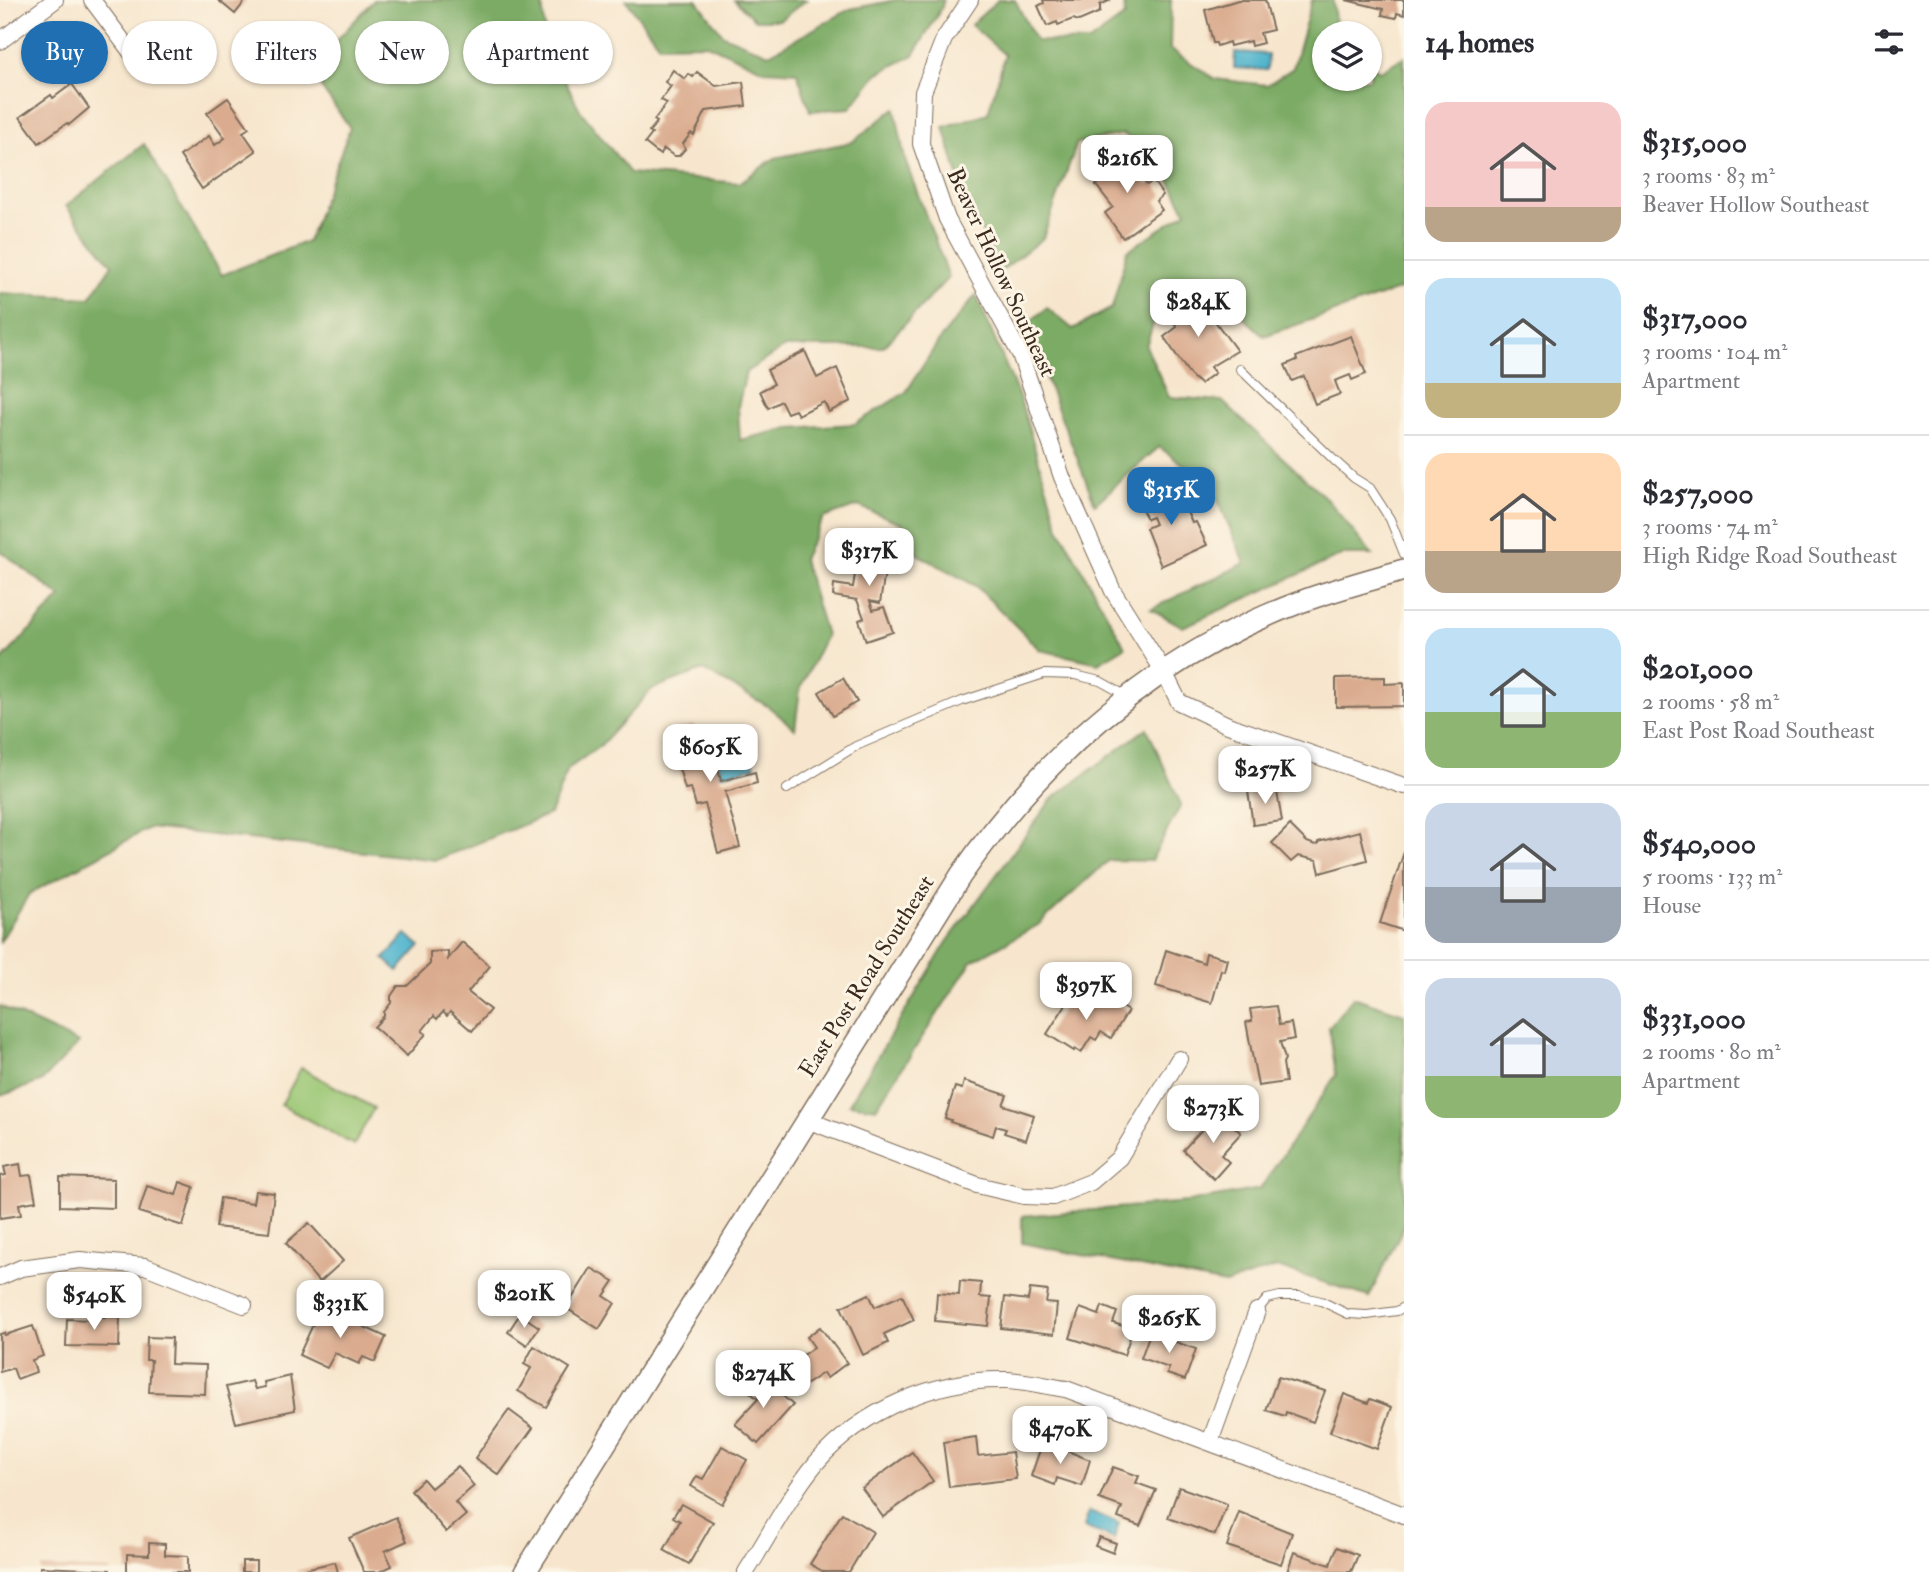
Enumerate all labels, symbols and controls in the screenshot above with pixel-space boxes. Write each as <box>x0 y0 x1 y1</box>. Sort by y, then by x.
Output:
chip: Buy <box>21 21 108 84</box>
chip: Rent <box>122 21 217 84</box>
chip: Filters <box>231 21 341 84</box>
chip: New <box>355 21 449 84</box>
chip: Apartment <box>463 21 613 84</box>
map controls <box>1312 21 1382 91</box>
button: layers <box>1312 21 1382 91</box>
icon: filters <box>1870 23 1908 61</box>
text: 14 homes <box>1425 24 1534 61</box>
text: $315,000 <box>1642 124 1747 161</box>
icon: home <box>1481 130 1565 214</box>
pin: $216K <box>1078 136 1176 195</box>
text: $216K <box>1097 143 1157 172</box>
text: 3 rooms · 83 m² <box>1642 161 1775 190</box>
street label: Beaver Hollow Southeast <box>940 163 1063 381</box>
text: Beaver Hollow Southeast <box>1642 190 1869 219</box>
pin: $284K <box>1149 280 1247 339</box>
text: $284K <box>1166 287 1230 316</box>
text: $317,000 <box>1642 300 1748 337</box>
icon: home <box>1481 306 1565 390</box>
text: 3 rooms · 104 m² <box>1642 337 1788 366</box>
text: Apartment <box>1642 366 1740 395</box>
pin: $315K <box>1122 468 1220 527</box>
text: $315K <box>1143 475 1199 504</box>
text: $257,000 <box>1642 475 1754 512</box>
icon: home <box>1481 481 1565 565</box>
text: 3 rooms · 74 m² <box>1642 512 1778 541</box>
pin: $317K <box>820 528 918 588</box>
text: $317K <box>841 536 897 565</box>
text: High Ridge Road Southeast <box>1642 541 1897 570</box>
text: $201,000 <box>1642 650 1753 687</box>
icon: home <box>1481 656 1565 740</box>
text: 2 rooms · 58 m² <box>1642 687 1779 716</box>
text: East Post Road Southeast <box>1642 716 1875 745</box>
pin: $605K <box>661 724 759 784</box>
text: $605K <box>679 732 741 761</box>
pin: $257K <box>1216 746 1314 806</box>
text: $257K <box>1234 754 1296 783</box>
text: $540,000 <box>1642 825 1756 862</box>
icon: home <box>1481 831 1565 915</box>
text: 5 rooms · 133 m² <box>1642 862 1783 891</box>
street label: East Post Road Southeast <box>792 870 940 1083</box>
text: House <box>1642 891 1701 920</box>
pin: $397K <box>1037 962 1135 1022</box>
text: $397K <box>1056 970 1116 999</box>
text: $331,000 <box>1642 1000 1746 1037</box>
icon: home <box>1481 1006 1565 1090</box>
text: 2 rooms · 80 m² <box>1642 1037 1781 1066</box>
text: Apartment <box>1642 1066 1740 1095</box>
pin: $273K <box>1164 1086 1262 1145</box>
text: $273K <box>1183 1093 1243 1122</box>
pin: $201K <box>475 1270 573 1330</box>
pin: $540K <box>45 1272 143 1332</box>
text: $201K <box>494 1278 554 1307</box>
text: $540K <box>63 1280 125 1309</box>
pin: $331K <box>291 1280 389 1340</box>
text: $331K <box>313 1288 367 1317</box>
pin: $265K <box>1120 1296 1218 1355</box>
text: $265K <box>1138 1303 1200 1332</box>
pin: $274K <box>714 1350 812 1410</box>
text: $274K <box>731 1358 795 1387</box>
pin: $470K <box>1011 1406 1109 1466</box>
text: $470K <box>1028 1414 1092 1443</box>

